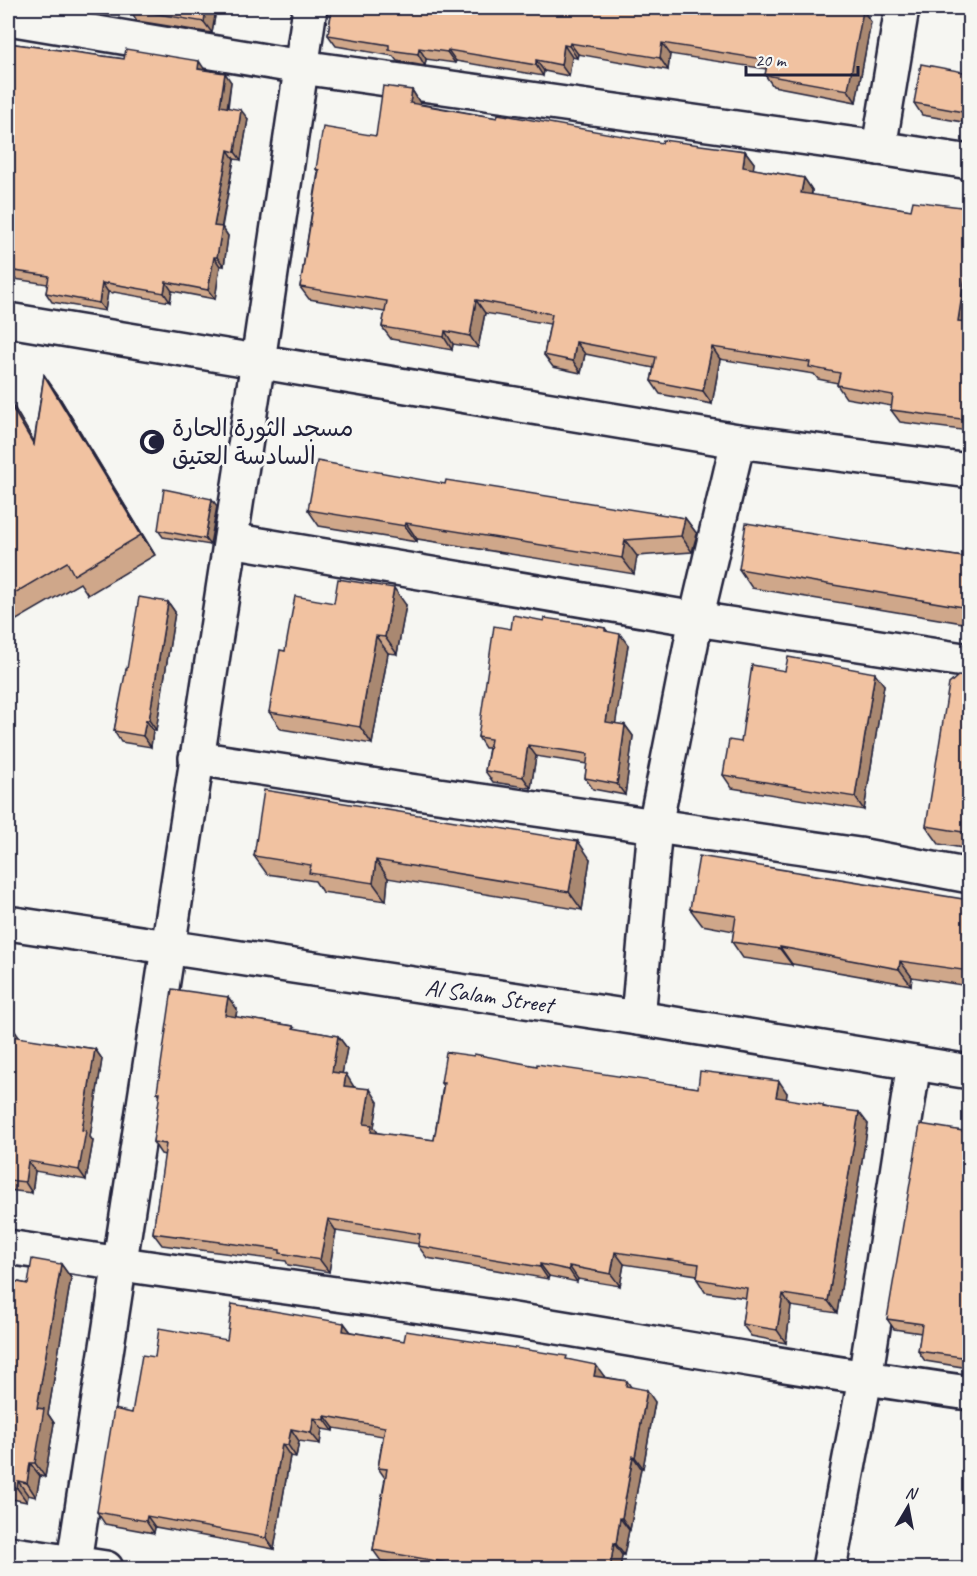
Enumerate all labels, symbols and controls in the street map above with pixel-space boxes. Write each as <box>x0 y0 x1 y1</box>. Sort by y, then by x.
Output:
scale bar <box>746 39 858 77</box>
text: 20 m <box>755 49 788 71</box>
place label: مسجد الثورة الحارة السادسة العتيق <box>172 413 354 471</box>
mosque icon: مسجد الثورة الحارة السادسة العتيق <box>137 427 167 457</box>
street label: Al Salam Street <box>423 972 558 1020</box>
north arrow <box>878 1477 938 1537</box>
text: N <box>904 1483 920 1504</box>

